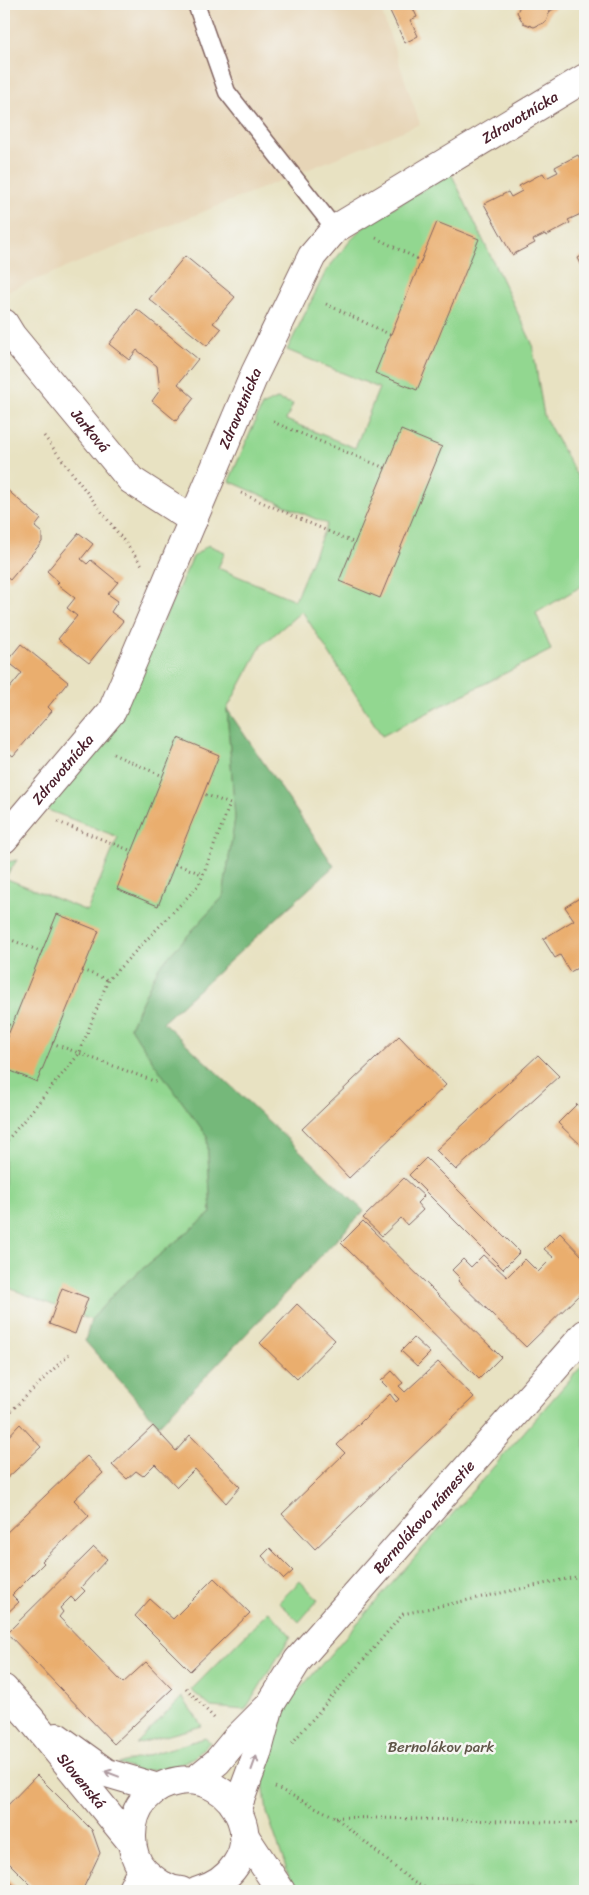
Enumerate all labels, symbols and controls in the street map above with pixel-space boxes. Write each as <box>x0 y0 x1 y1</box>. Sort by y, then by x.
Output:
street label: Zdravotnícka <box>476 84 564 151</box>
street label: Zdravotnícka <box>211 363 269 453</box>
street label: Jarková <box>63 402 117 459</box>
street label: Zdravotnícka <box>25 728 101 811</box>
street label: Bernolákovo námestie <box>366 1454 482 1580</box>
park label: Bernolákov park <box>388 1734 494 1760</box>
street label: Slovenská <box>50 1747 113 1815</box>
one-way arrow <box>250 1756 259 1771</box>
one-way arrow <box>105 1769 120 1778</box>

